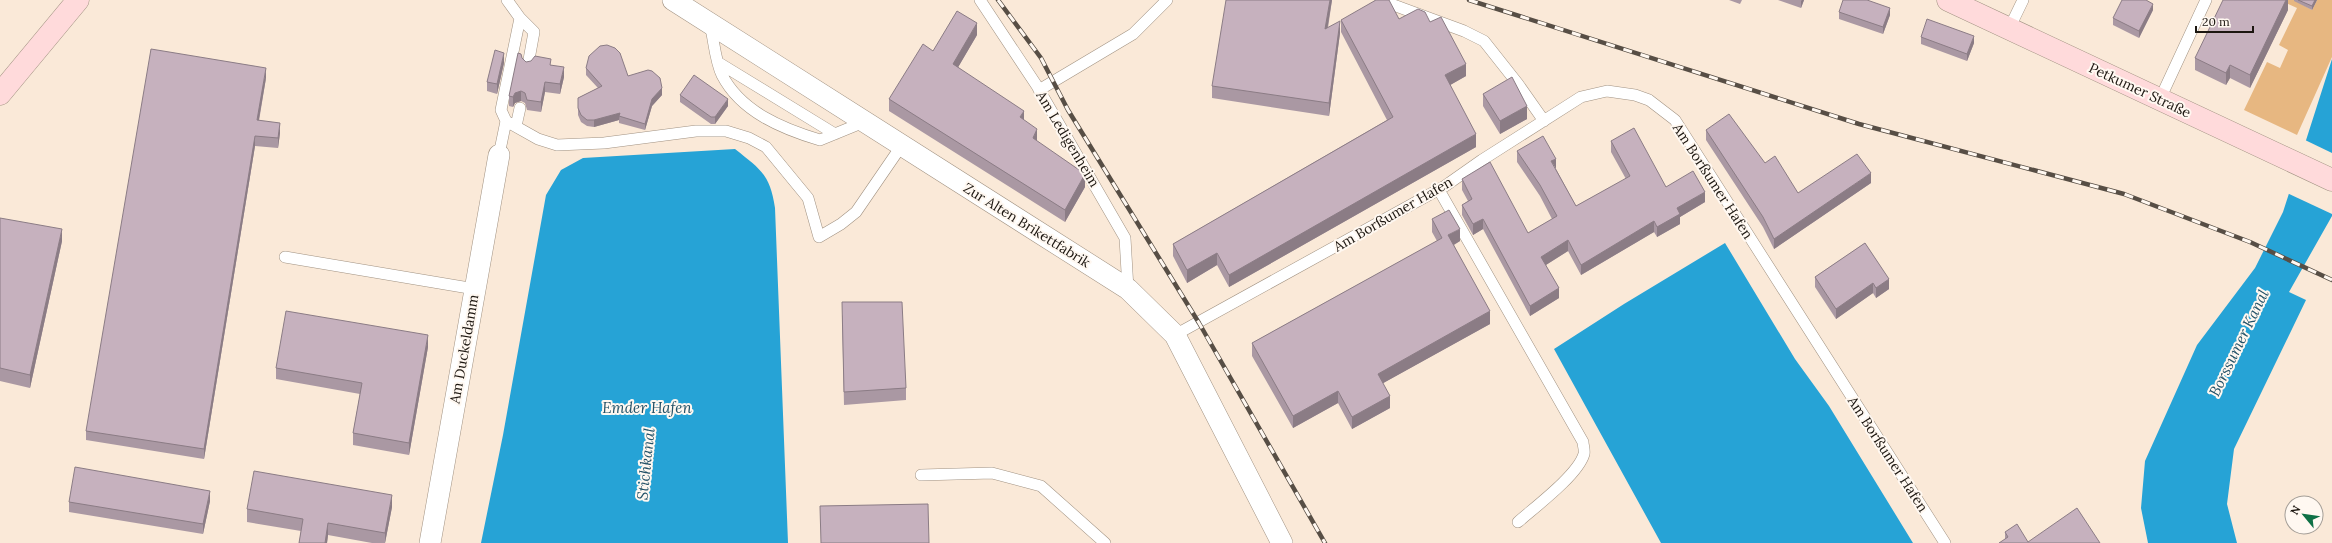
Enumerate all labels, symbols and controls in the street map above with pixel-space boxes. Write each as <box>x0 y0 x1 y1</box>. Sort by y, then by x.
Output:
scale bar <box>2196 8 2253 34</box>
text: 20 m <box>2202 14 2230 29</box>
street label: Petkumer Straße <box>2086 58 2194 122</box>
street label: Am Ledigenheim <box>1032 87 1104 191</box>
street label: Am Borßumer Hafen <box>1668 119 1757 243</box>
street label: Am Borßumer Hafen <box>1329 172 1456 256</box>
street label: Zur Alten Brikettfabrik <box>960 179 1094 272</box>
water label: Borssumer Kanal <box>2204 286 2273 399</box>
street label: Am Duckeldamm <box>445 292 483 406</box>
street label: Am Borßumer Hafen <box>1843 392 1932 516</box>
water label: Emder Hafen <box>602 398 692 417</box>
water label: Stichkanal <box>632 426 659 501</box>
north arrow <box>2284 495 2324 535</box>
text: N <box>2287 503 2304 517</box>

